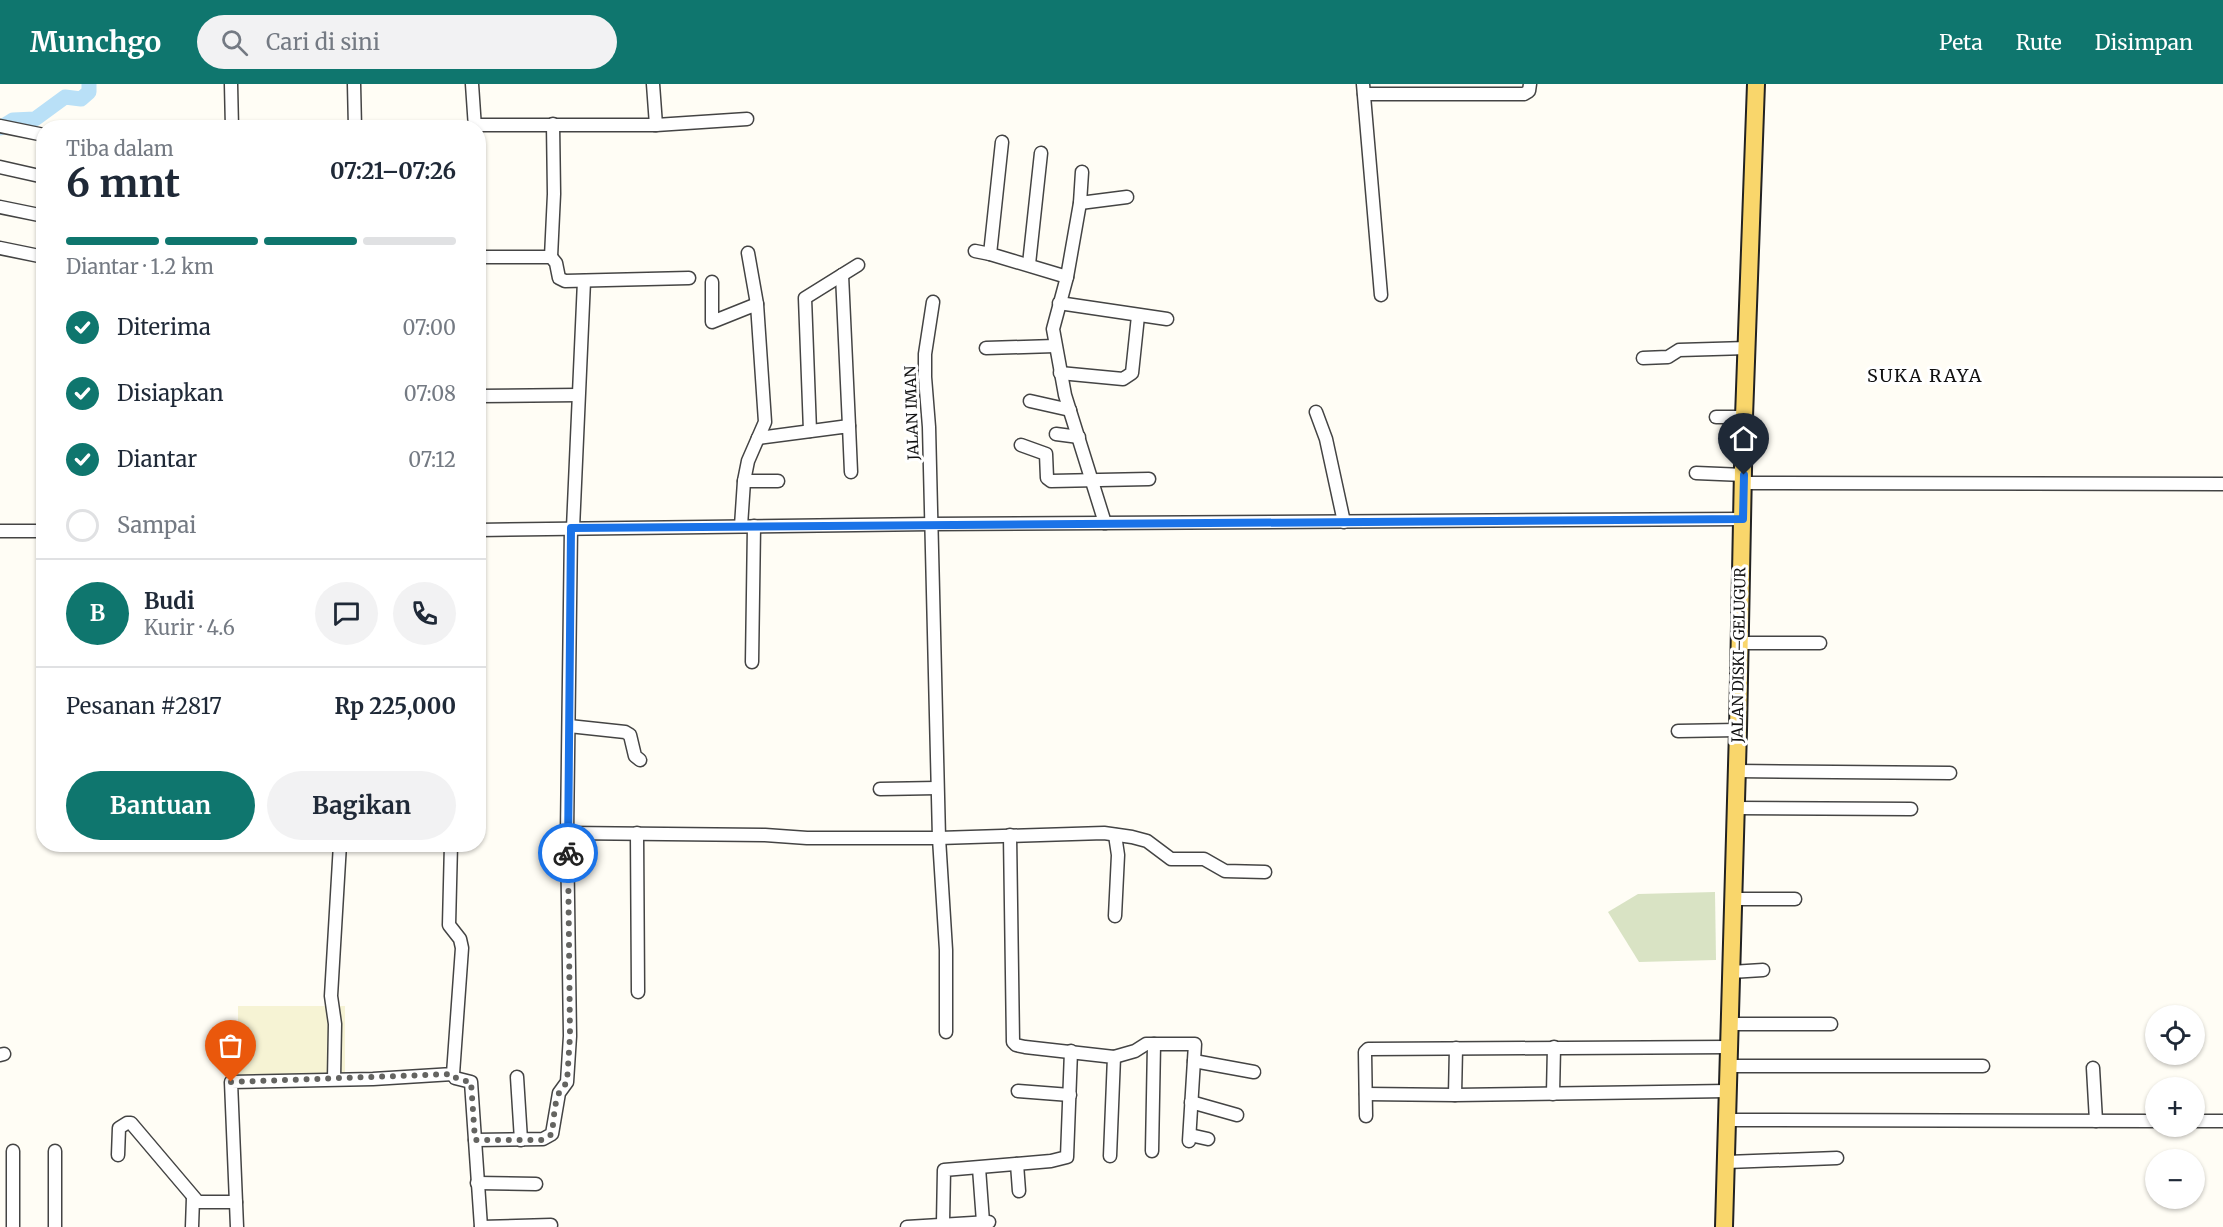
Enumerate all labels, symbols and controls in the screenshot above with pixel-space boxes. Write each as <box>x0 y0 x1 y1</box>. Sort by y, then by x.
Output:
search box <box>197 15 617 69</box>
text: Munchgo <box>30 24 161 60</box>
icon: search <box>218 26 251 59</box>
text: Cari di sini <box>266 28 380 56</box>
text: Peta <box>1939 29 1983 56</box>
text: Rute <box>2016 29 2062 56</box>
text: Disimpan <box>2095 29 2193 56</box>
text: Tiba dalam <box>66 136 174 161</box>
text: 07:21–07:26 <box>330 157 456 185</box>
text: 6 mnt <box>66 159 180 208</box>
text: Diantar · 1.2 km <box>66 254 214 279</box>
icon: check <box>66 311 99 344</box>
text: Diterima <box>117 313 211 341</box>
text: 07:00 <box>403 315 456 340</box>
district label: SUKA RAYA <box>1867 364 1983 387</box>
street label: JALAN IMAN <box>900 365 923 461</box>
icon: check <box>66 377 99 410</box>
text: Disiapkan <box>117 379 223 407</box>
text: 07:08 <box>404 381 456 406</box>
pin <box>1718 413 1769 475</box>
icon: home <box>1727 422 1760 455</box>
icon: check <box>66 443 99 476</box>
text: Diantar <box>117 445 197 473</box>
text: 07:12 <box>408 447 456 472</box>
text: Sampai <box>117 511 196 539</box>
street label: JALAN DISKI–GELUGUR <box>1727 567 1750 744</box>
button: chat <box>315 582 378 645</box>
button: phone <box>393 582 456 645</box>
text: Budi <box>144 587 194 615</box>
text: B <box>90 599 105 627</box>
text: Kurir · 4.6 <box>144 615 235 640</box>
text: Pesanan #2817 <box>66 692 222 720</box>
text: Rp 225,000 <box>334 692 456 720</box>
button: Bantuan <box>66 771 255 840</box>
button: Bagikan <box>267 771 456 840</box>
courier <box>538 823 598 883</box>
icon: bike <box>552 837 585 870</box>
map controls <box>2145 1005 2205 1209</box>
button: locate <box>2145 1005 2205 1065</box>
pin <box>205 1020 256 1082</box>
icon: bag <box>214 1029 247 1062</box>
button: + <box>2145 1077 2205 1137</box>
button: − <box>2145 1149 2205 1209</box>

